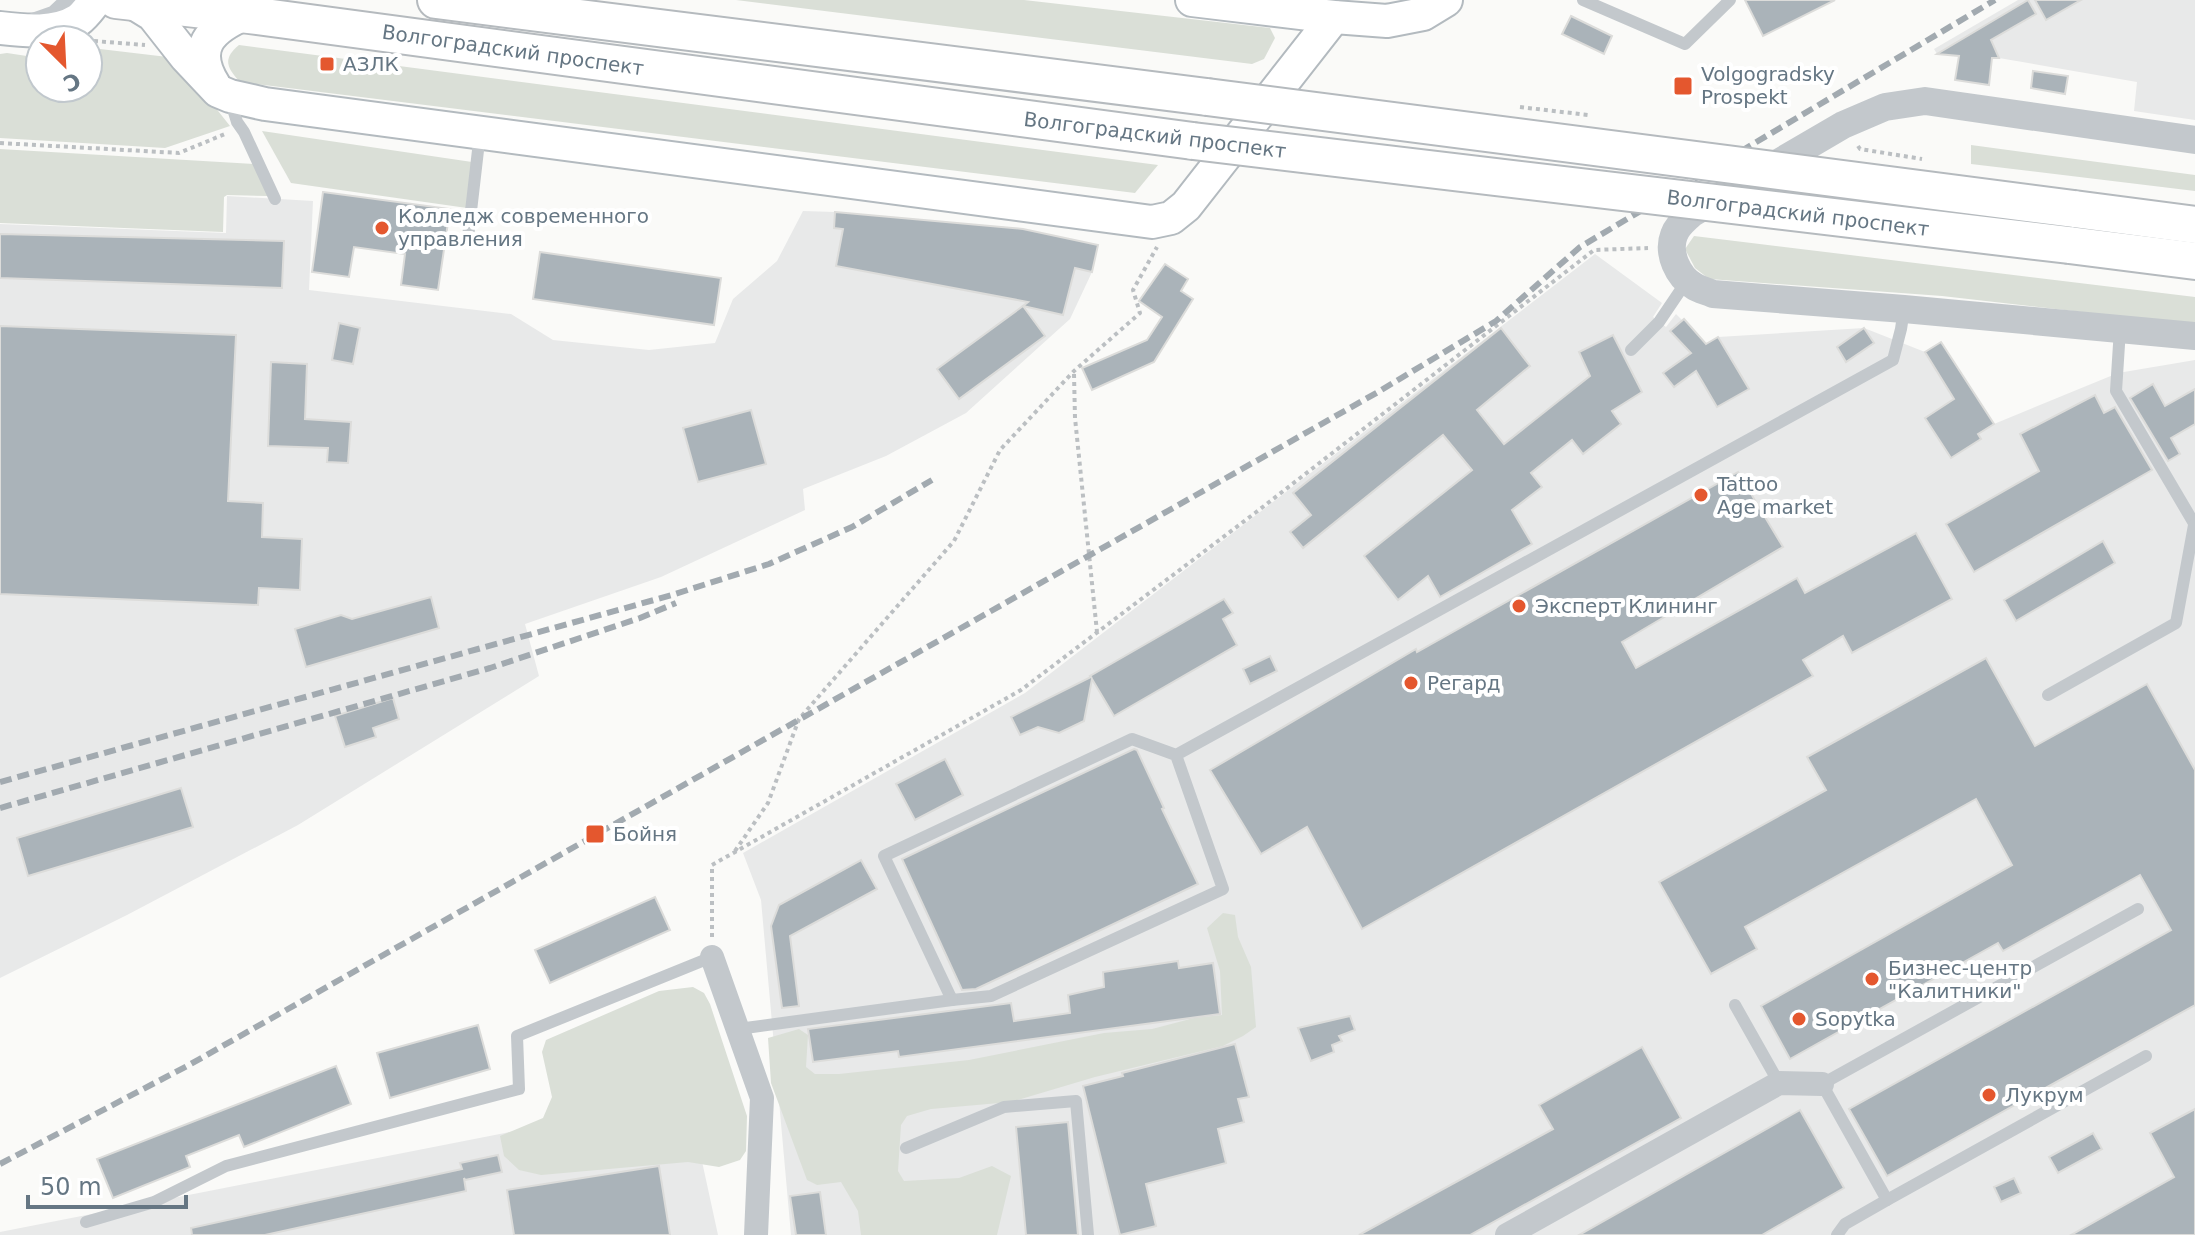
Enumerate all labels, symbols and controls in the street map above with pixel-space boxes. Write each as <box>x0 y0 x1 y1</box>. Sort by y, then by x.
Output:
street label: Волгоградский проспект <box>380 20 646 80</box>
north arrow <box>24 24 104 104</box>
place label: АЗЛК <box>343 52 399 76</box>
marker: АЗЛК <box>318 55 336 73</box>
place label: Volgogradsky Prospekt <box>1701 62 1835 109</box>
text: С <box>59 67 84 97</box>
marker: Volgogradsky Prospekt <box>1672 75 1694 97</box>
street label: Волгоградский проспект <box>1022 107 1288 163</box>
street label: Волгоградский проспект <box>1665 185 1931 241</box>
place label: Колледж современного управления <box>398 204 649 251</box>
marker: Колледж современного управления <box>373 219 391 237</box>
place label: Tattoo Age market <box>1716 472 1833 519</box>
marker: Tattoo Age market <box>1692 486 1710 504</box>
place label: Эксперт Клининг <box>1535 594 1718 618</box>
marker: Эксперт Клининг <box>1510 597 1528 615</box>
place label: Регард <box>1427 671 1501 695</box>
marker: Регард <box>1402 674 1420 692</box>
place label: Бойня <box>613 822 677 846</box>
marker: Бойня <box>584 823 606 845</box>
place label: Бизнес-центр "Калитники" <box>1888 956 2032 1003</box>
marker: Бизнес-центр "Калитники" <box>1863 970 1881 988</box>
place label: Sopytka <box>1815 1007 1896 1031</box>
marker: Sopytka <box>1790 1010 1808 1028</box>
place label: Лукрум <box>2005 1083 2084 1107</box>
marker: Лукрум <box>1980 1086 1998 1104</box>
scale bar <box>28 1159 186 1209</box>
text: 50 m <box>40 1173 102 1201</box>

